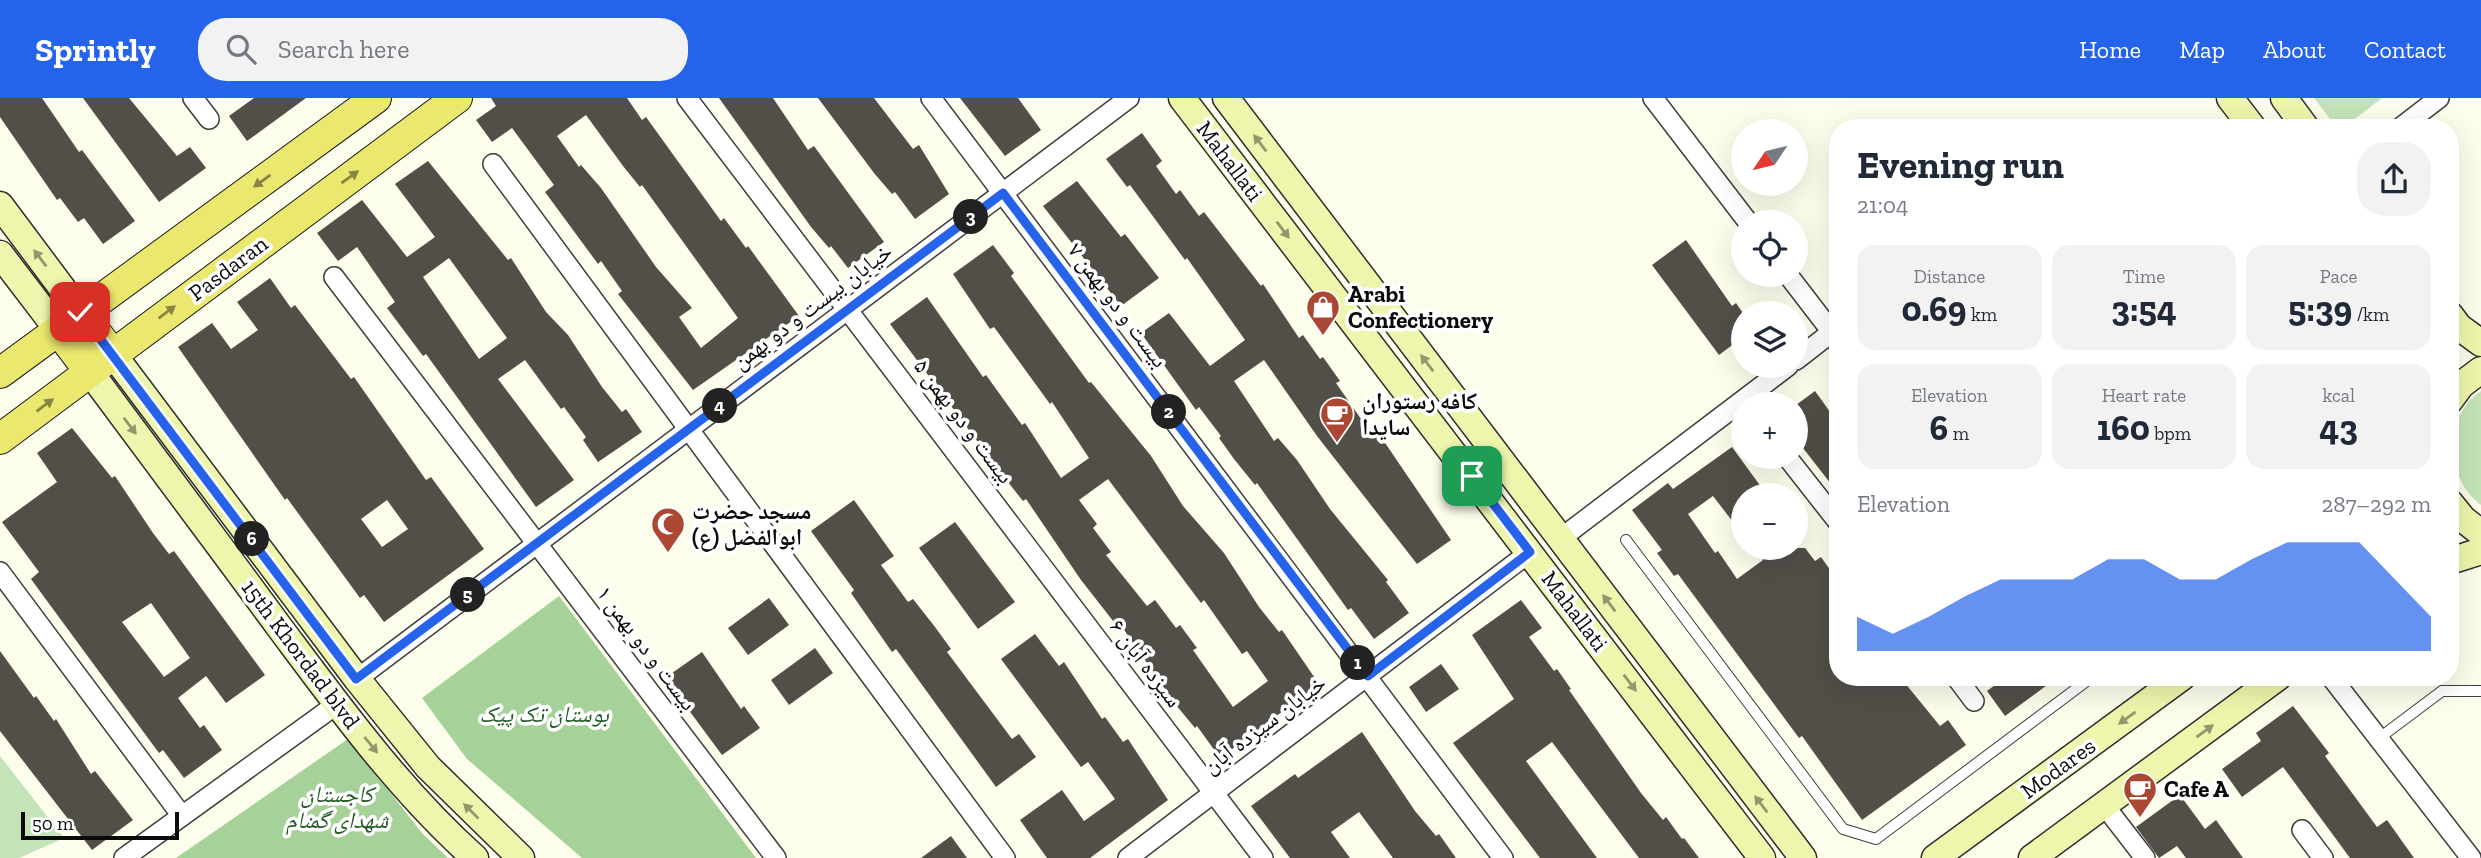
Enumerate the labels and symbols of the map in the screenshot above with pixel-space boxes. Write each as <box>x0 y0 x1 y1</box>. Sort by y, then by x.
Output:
street label: Mahallati <box>1191 115 1269 207</box>
north arrow <box>1731 119 1808 196</box>
one-way arrow <box>1253 134 1268 152</box>
one-way arrow <box>341 170 359 184</box>
one-way arrow <box>253 174 271 188</box>
pin: 3 <box>954 200 988 234</box>
one-way arrow <box>1276 221 1290 239</box>
street label: Pasdaran <box>183 229 273 307</box>
street label: خیابان بیست و دو بهمن <box>727 237 897 375</box>
street label: بیست و دو بهمن ۷ <box>1062 237 1174 373</box>
one-way arrow <box>34 249 48 267</box>
place label: Arabi Confectionery <box>1348 280 1494 334</box>
pin <box>50 282 110 342</box>
shop icon: Arabi Confectionery <box>1304 288 1342 337</box>
one-way arrow <box>158 306 176 320</box>
street label: بیست و دو بهمن ۵ <box>908 353 1020 489</box>
one-way arrow <box>1420 354 1434 372</box>
place label: کافه رستوران سایدا <box>1362 387 1477 441</box>
pin: 4 <box>702 388 738 424</box>
pin: 2 <box>1152 394 1186 430</box>
cafe icon: کافه رستوران سایدا <box>1318 395 1356 444</box>
one-way arrow <box>36 399 54 413</box>
one-way arrow <box>123 417 137 435</box>
pin <box>1442 446 1502 506</box>
place label: مسجد حضرت ابوالفضل (ع) <box>692 497 812 552</box>
mosque icon: مسجد حضرت ابوالفضل (ع) <box>649 505 687 554</box>
pin: 6 <box>234 522 270 556</box>
street label: Mahallati <box>1536 565 1614 657</box>
street label: 15th Khordad blvd <box>236 574 367 735</box>
pin: 5 <box>450 578 486 612</box>
street label: بیست و دو بهمن ۱ <box>591 580 703 716</box>
one-way arrow <box>1602 594 1616 612</box>
street label: سیزده آبان ۶ <box>1104 613 1188 713</box>
pin: 1 <box>1340 646 1376 680</box>
street label: خیابان سیزده آبان <box>1197 668 1331 780</box>
one-way arrow <box>1622 674 1637 692</box>
park label: بوستان تک پیک <box>479 700 610 729</box>
one-way arrow <box>2118 710 2136 724</box>
one-way arrow <box>2196 724 2214 738</box>
street label: Modares <box>2015 731 2101 805</box>
one-way arrow <box>363 735 378 753</box>
cafe icon: Cafe A <box>2121 770 2159 819</box>
place label: Cafe A <box>2164 775 2229 803</box>
park label: کاجستان شهدای گمنام <box>286 780 389 836</box>
one-way arrow <box>1754 795 1769 813</box>
one-way arrow <box>463 804 480 820</box>
scale bar <box>21 809 178 841</box>

